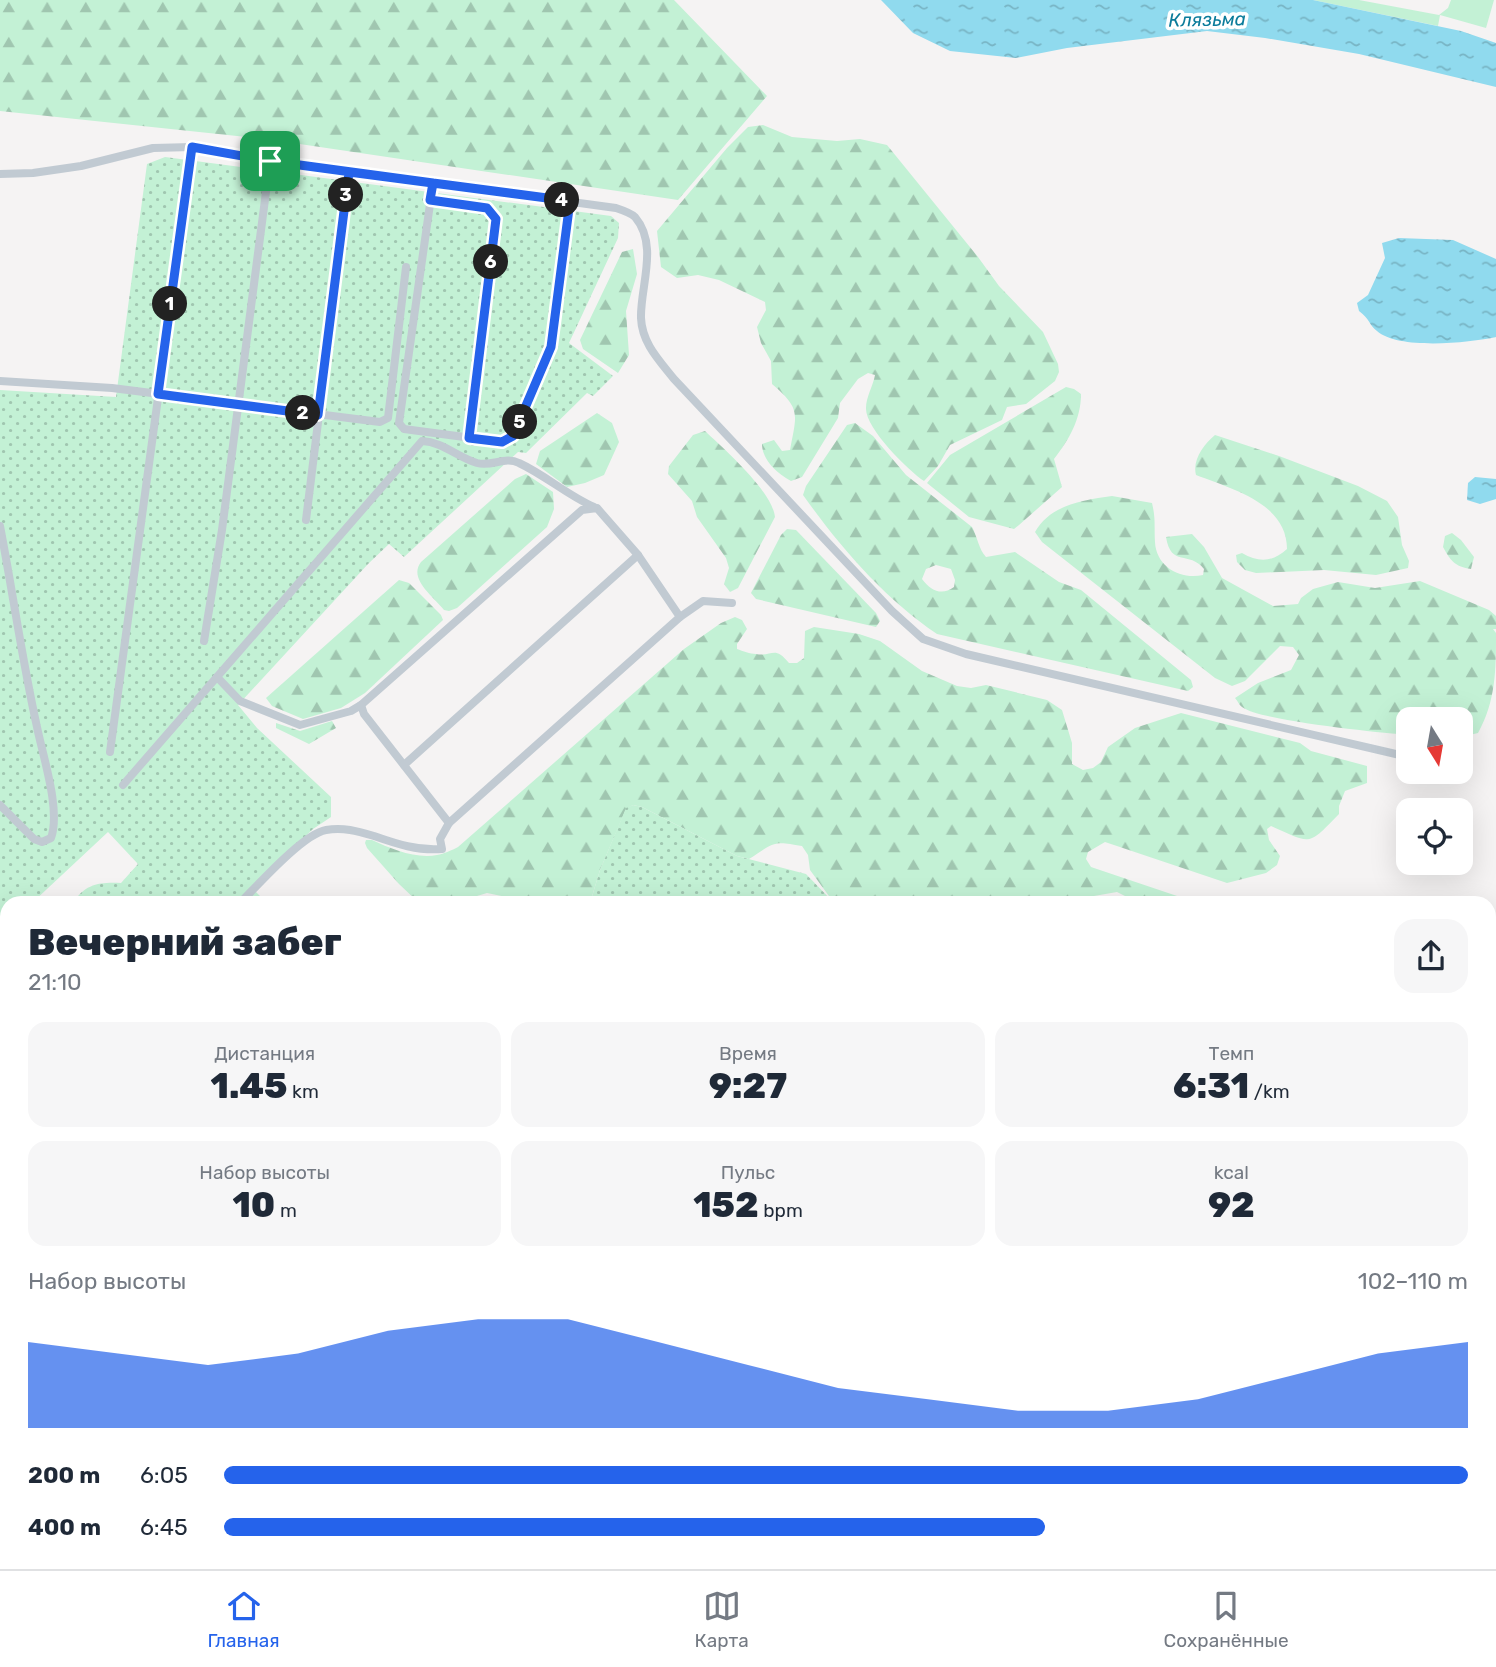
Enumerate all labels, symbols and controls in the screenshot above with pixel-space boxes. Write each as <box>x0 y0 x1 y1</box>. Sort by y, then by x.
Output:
water label: Клязьма <box>1168 7 1246 32</box>
pin <box>240 131 300 191</box>
icon: arrive <box>251 142 289 180</box>
pin: 3 <box>328 178 364 212</box>
pin: 4 <box>544 182 580 218</box>
text: 3 <box>339 183 352 206</box>
text: 4 <box>555 188 568 211</box>
pin: 6 <box>474 244 508 280</box>
text: 6 <box>484 250 497 273</box>
pin: 1 <box>152 286 188 322</box>
text: 1 <box>165 292 174 315</box>
pin: 2 <box>286 396 320 430</box>
text: 2 <box>296 401 309 424</box>
pin: 5 <box>503 404 538 440</box>
text: 5 <box>513 410 526 433</box>
north arrow <box>1396 707 1474 784</box>
map controls <box>1396 707 1473 875</box>
button: locate <box>1396 798 1473 875</box>
text: Вечерний забег <box>28 919 342 965</box>
button: share <box>1394 919 1468 993</box>
text: 21:10 <box>28 968 82 996</box>
text: Дистанция <box>214 1042 315 1065</box>
text: Время <box>719 1042 777 1065</box>
text: Темп <box>1208 1042 1254 1065</box>
text: 1.45 <box>211 1065 287 1107</box>
text: 9:27 <box>709 1065 787 1107</box>
text: 6:31 <box>1173 1065 1249 1107</box>
text: km <box>287 1080 319 1103</box>
text: /km <box>1249 1080 1290 1103</box>
text: Набор высоты <box>199 1161 330 1184</box>
text: Пульс <box>721 1161 775 1184</box>
text: kcal <box>1214 1161 1249 1184</box>
text: 10 <box>232 1184 275 1226</box>
text: 152 <box>693 1184 759 1226</box>
text: 92 <box>1208 1184 1255 1226</box>
text: m <box>275 1199 297 1222</box>
text: bpm <box>759 1199 803 1222</box>
text: Набор высоты <box>28 1267 186 1295</box>
text: 102–110 m <box>1358 1267 1468 1295</box>
text: 200 m <box>28 1461 100 1489</box>
text: 6:05 <box>140 1461 188 1489</box>
text: 400 m <box>28 1513 101 1541</box>
text: 6:45 <box>140 1513 188 1541</box>
tab: Главная <box>207 1587 280 1652</box>
tab: Карта <box>694 1587 749 1652</box>
tab: Сохранённые <box>1164 1587 1289 1652</box>

